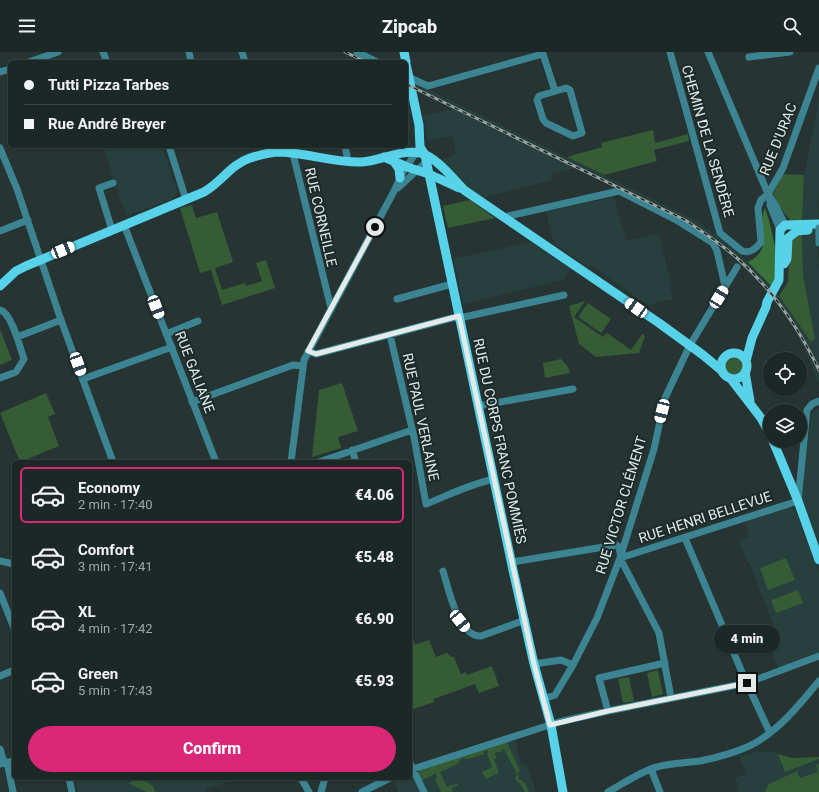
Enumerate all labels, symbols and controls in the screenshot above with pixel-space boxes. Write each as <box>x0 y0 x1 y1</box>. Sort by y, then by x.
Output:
icon: menu <box>16 15 38 37</box>
icon: search <box>781 15 803 37</box>
text: Zipcab <box>382 16 437 37</box>
street label: CHEMIN DE LA SENDÈRE <box>679 63 738 219</box>
text: Tutti Pizza Tarbes <box>48 76 169 94</box>
street label: RUE D'URAC <box>756 100 800 178</box>
text: Rue André Breyer <box>48 115 166 133</box>
street label: RUE CORNEILLE <box>302 166 340 268</box>
route start <box>366 218 384 236</box>
car <box>50 240 76 260</box>
car <box>708 284 730 310</box>
car <box>146 294 166 320</box>
car <box>623 296 649 320</box>
street label: RUE GALIANE <box>172 329 218 415</box>
street label: RUE DU CORPS FRANC POMMIÈS <box>470 336 531 545</box>
car <box>68 351 88 377</box>
street label: RUE PAUL VERLAINE <box>400 352 442 482</box>
map controls <box>763 352 807 448</box>
button: locate <box>763 352 807 396</box>
car <box>653 398 671 424</box>
button: layers <box>763 404 807 448</box>
street label: RUE VICTOR CLÉMENT <box>591 433 650 576</box>
icon: car <box>30 477 66 513</box>
text: Economy <box>78 479 140 497</box>
text: €4.06 <box>355 486 394 504</box>
street label: RUE HENRI BELLEVUE <box>637 488 773 546</box>
text: 2 min · 17:40 <box>78 497 153 512</box>
icon: car <box>30 539 66 575</box>
text: Comfort <box>78 541 134 559</box>
text: €5.48 <box>355 548 394 566</box>
text: 3 min · 17:41 <box>78 559 153 574</box>
icon: car <box>30 601 66 637</box>
text: XL <box>78 603 96 621</box>
car <box>448 608 472 634</box>
text: €6.90 <box>355 610 394 628</box>
text: 4 min · 17:42 <box>78 621 153 636</box>
callout: 4 min <box>714 625 780 653</box>
text: 4 min <box>731 631 763 646</box>
icon: car <box>30 663 66 699</box>
text: Green <box>78 665 118 683</box>
text: €5.93 <box>355 672 394 690</box>
route end <box>738 674 756 692</box>
text: 5 min · 17:43 <box>78 683 153 698</box>
button: Confirm <box>28 726 396 772</box>

